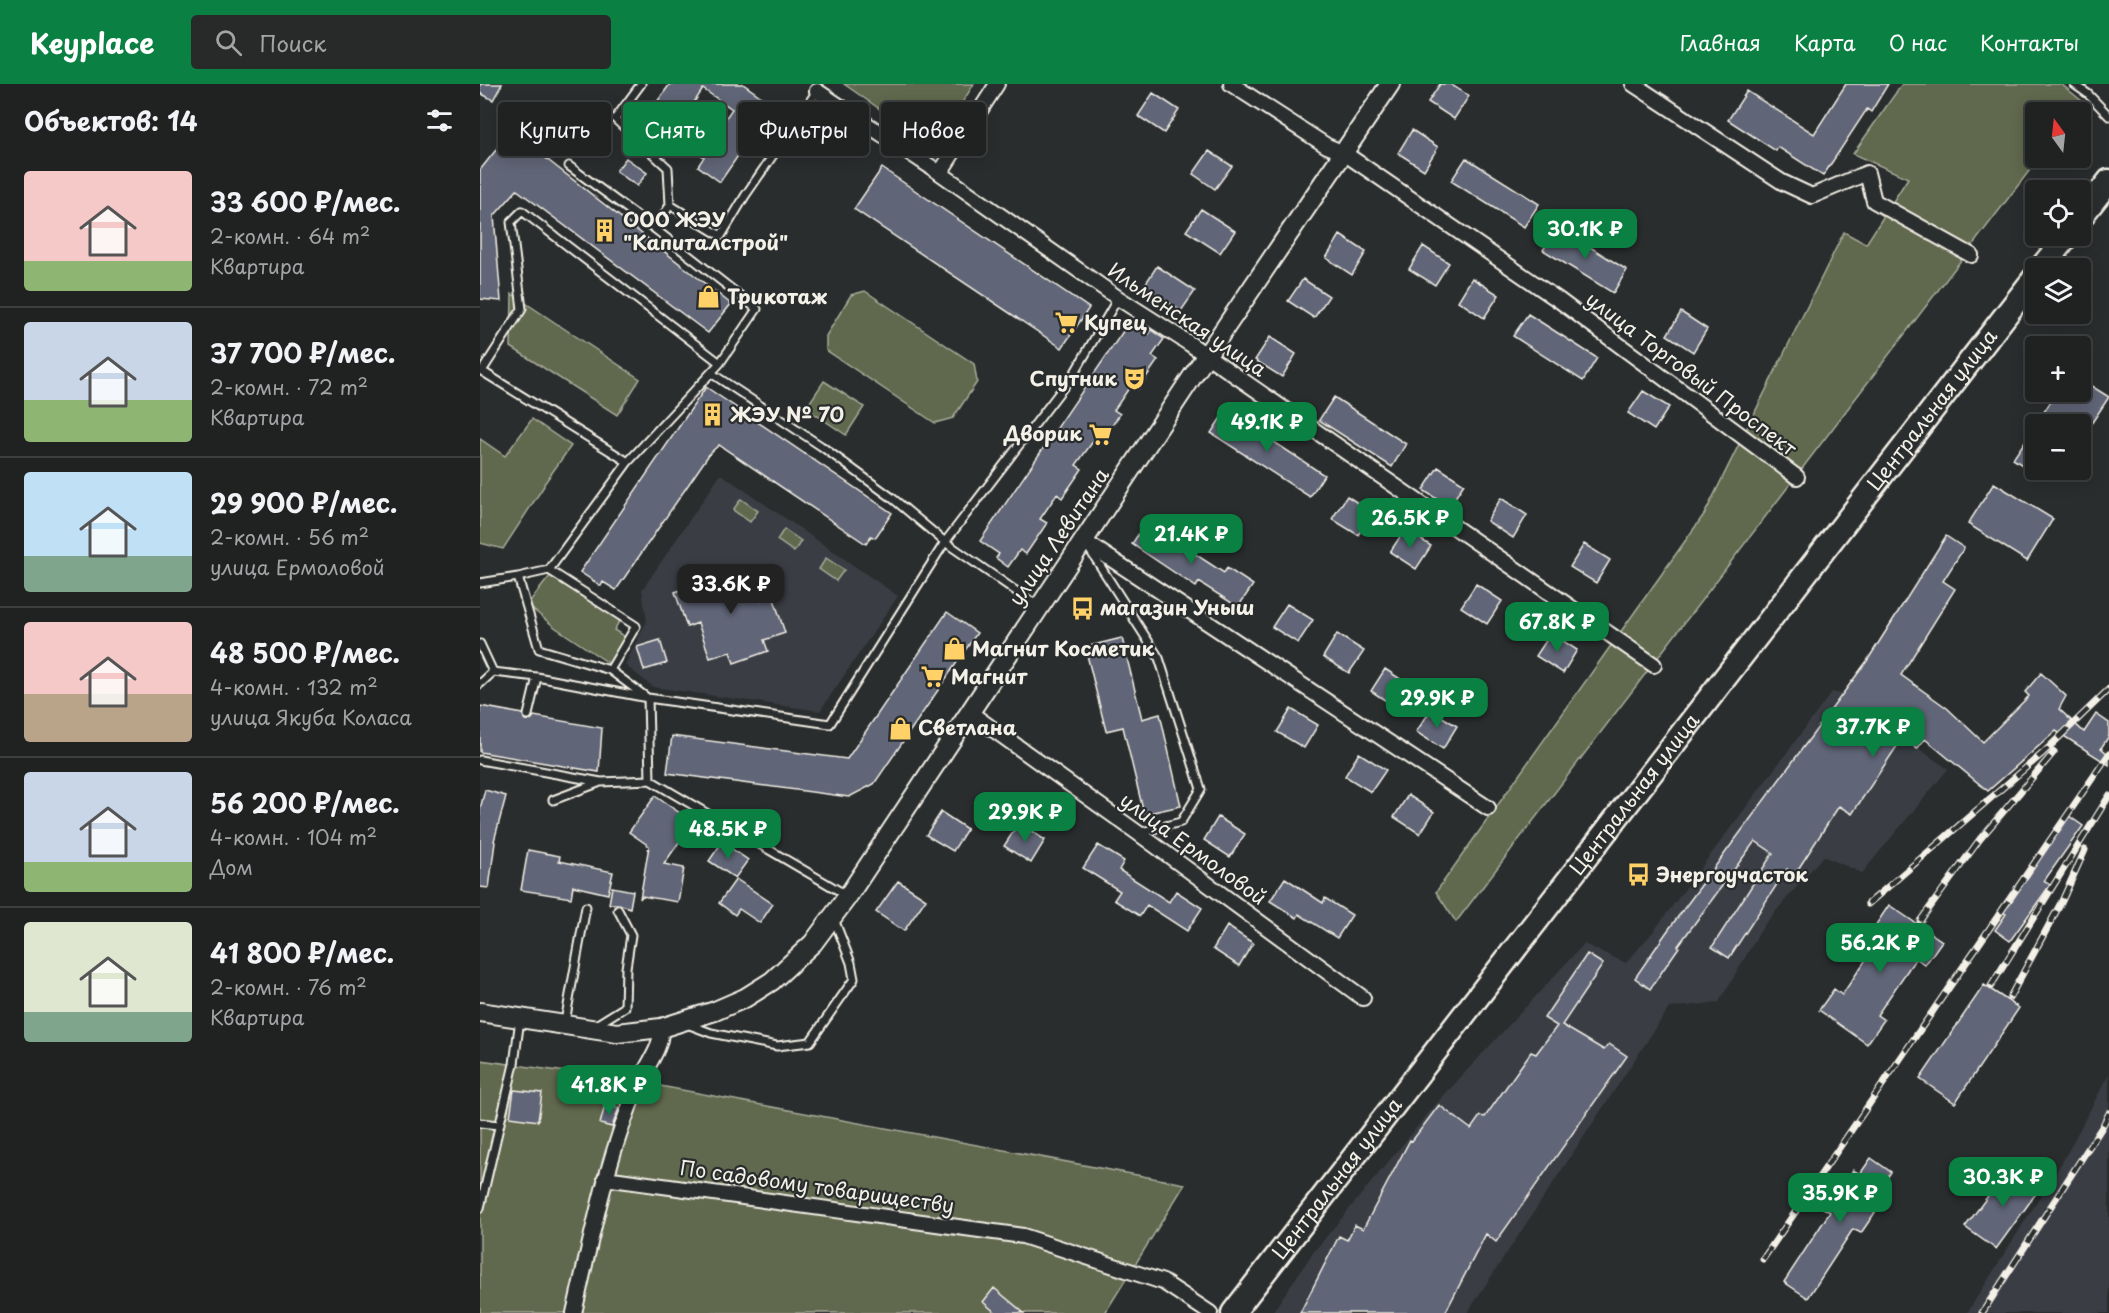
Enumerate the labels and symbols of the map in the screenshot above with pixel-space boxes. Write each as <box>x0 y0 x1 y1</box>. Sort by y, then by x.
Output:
north arrow <box>2025 102 2091 168</box>
place label: ООО ЖЭУ "Капиталстрой" <box>623 204 788 257</box>
pin: 30.1K ₽ <box>1530 209 1640 260</box>
building icon: ООО ЖЭУ "Капиталстрой" <box>592 218 618 244</box>
street label: Ильменская улица <box>1102 255 1273 384</box>
place label: Трикотаж <box>727 281 827 311</box>
shop icon: Трикотаж <box>696 284 722 310</box>
street label: улица Торговый Проспект <box>1580 284 1804 463</box>
place label: Купец <box>1084 307 1147 337</box>
supermarket icon: Купец <box>1053 310 1079 336</box>
street label: Центральная улица <box>1859 322 2004 497</box>
place label: Спутник <box>1030 363 1117 393</box>
theatre icon: Спутник <box>1122 366 1148 392</box>
place label: ЖЭУ № 70 <box>730 399 844 429</box>
building icon: ЖЭУ № 70 <box>699 402 725 428</box>
pin: 49.1K ₽ <box>1212 402 1322 453</box>
place label: Дворик <box>1003 418 1082 448</box>
supermarket icon: Дворик <box>1087 421 1113 447</box>
street label: улица Левитана <box>1001 461 1116 611</box>
pin: 26.5K ₽ <box>1355 498 1465 549</box>
pin: 21.4K ₽ <box>1136 514 1246 565</box>
pin: 33.6K ₽ <box>676 564 786 615</box>
place label: магазин Уныш <box>1100 592 1254 622</box>
bus stop icon: магазин Уныш <box>1069 595 1095 621</box>
pin: 67.8K ₽ <box>1502 602 1612 653</box>
place label: Магнит Косметик <box>972 633 1155 663</box>
shop icon: Магнит Косметик <box>941 636 967 662</box>
place label: Магнит <box>951 661 1028 691</box>
supermarket icon: Магнит <box>920 664 946 690</box>
pin: 29.9K ₽ <box>1382 678 1492 729</box>
street label: Центральная улица <box>1562 706 1706 881</box>
pin: 37.7K ₽ <box>1818 707 1928 758</box>
place label: Светлана <box>918 712 1017 742</box>
shop icon: Светлана <box>887 715 913 741</box>
street label: улица Ермоловой <box>1114 785 1273 912</box>
pin: 29.9K ₽ <box>970 792 1080 843</box>
pin: 48.5K ₽ <box>673 809 783 860</box>
place label: Энергоучасток <box>1656 859 1808 889</box>
bus stop icon: Энергоучасток <box>1625 862 1651 888</box>
pin: 56.2K ₽ <box>1825 923 1935 974</box>
pin: 41.8K ₽ <box>554 1065 664 1116</box>
street label: Центральная улица <box>1264 1090 1409 1265</box>
street label: По садовому товариществу <box>678 1152 956 1220</box>
pin: 30.3K ₽ <box>1948 1157 2058 1208</box>
pin: 35.9K ₽ <box>1785 1173 1895 1224</box>

